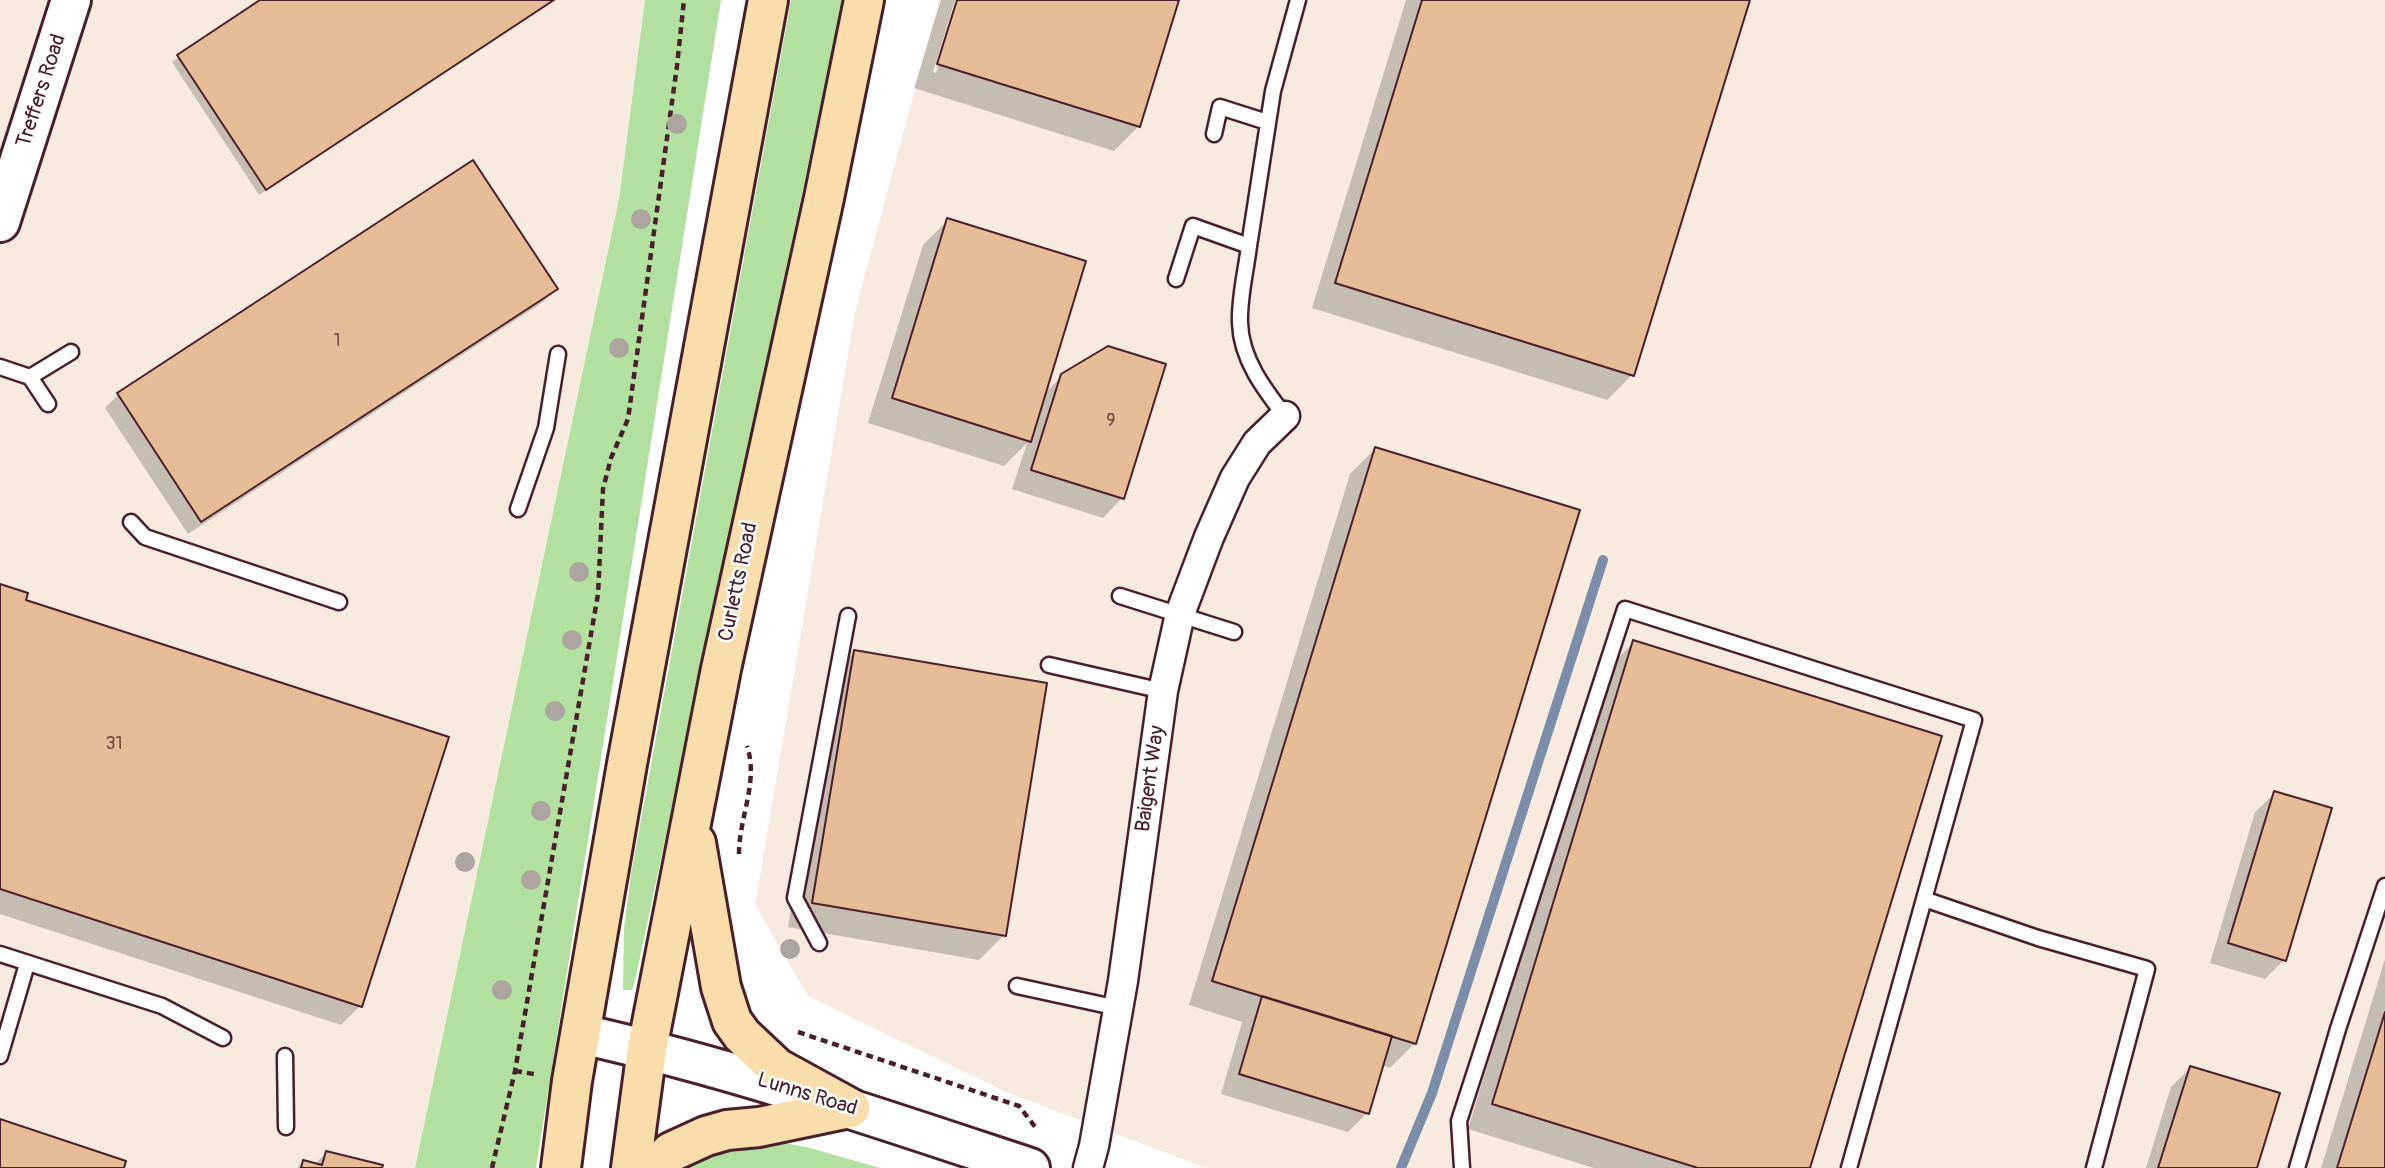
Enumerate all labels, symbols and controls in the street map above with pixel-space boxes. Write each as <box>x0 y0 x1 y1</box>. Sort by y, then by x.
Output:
street label: Treffers Road <box>12 31 72 151</box>
house number: 1 <box>333 330 341 352</box>
house number: 9 <box>1106 410 1116 432</box>
street label: Curletts Road <box>714 520 764 644</box>
street label: Baigent Way <box>1131 724 1171 834</box>
house number: 31 <box>105 733 123 755</box>
street label: Lunns Road <box>754 1068 860 1122</box>

